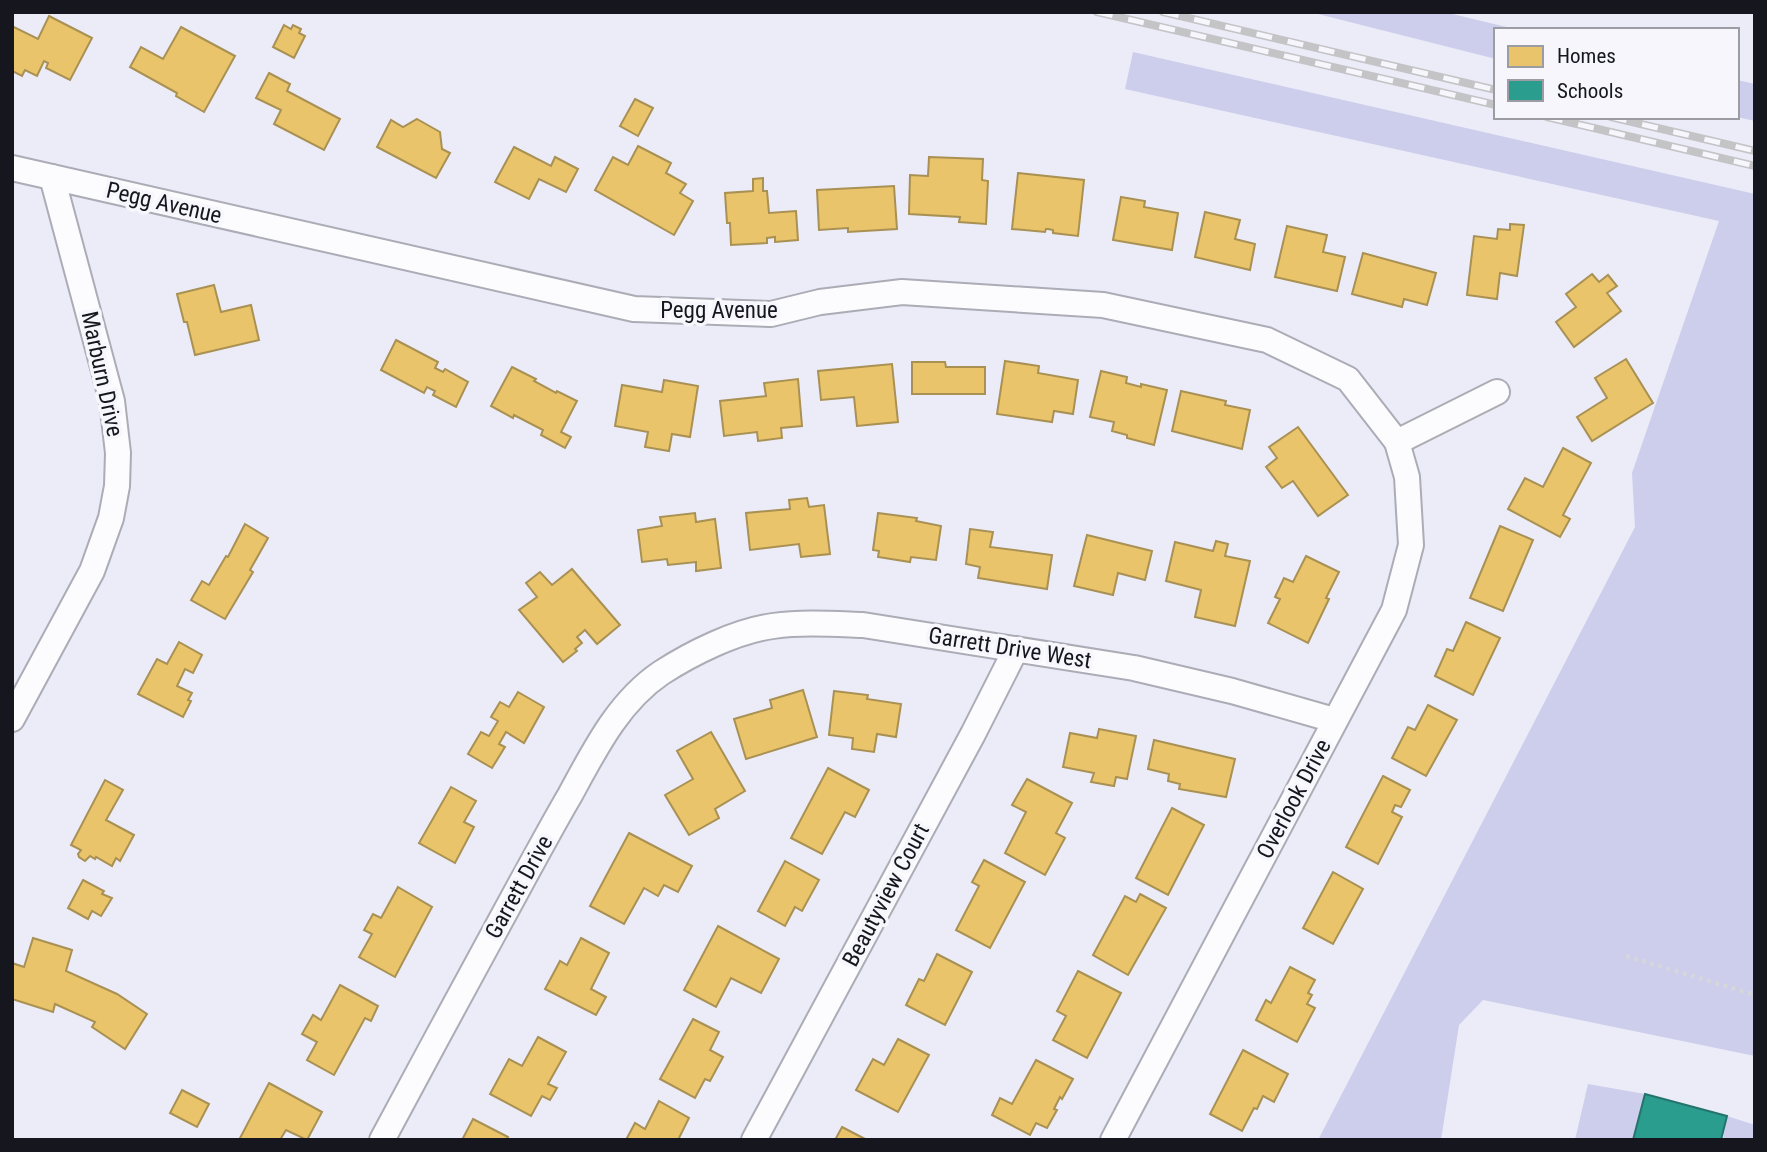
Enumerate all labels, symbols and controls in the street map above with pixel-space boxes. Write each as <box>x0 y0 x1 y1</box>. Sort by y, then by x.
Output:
legend <box>1494 28 1739 119</box>
text: Homes <box>1557 44 1616 68</box>
text: Schools <box>1557 79 1623 103</box>
street label: Pegg Avenue <box>104 177 224 229</box>
street label: Pegg Avenue <box>660 297 778 324</box>
street label: Marburn Drive <box>76 309 128 439</box>
street label: Garrett Drive West <box>927 622 1093 674</box>
street label: Overlook Drive <box>1251 735 1337 863</box>
street label: Beautyview Court <box>837 819 935 971</box>
street label: Garrett Drive <box>480 831 558 943</box>

